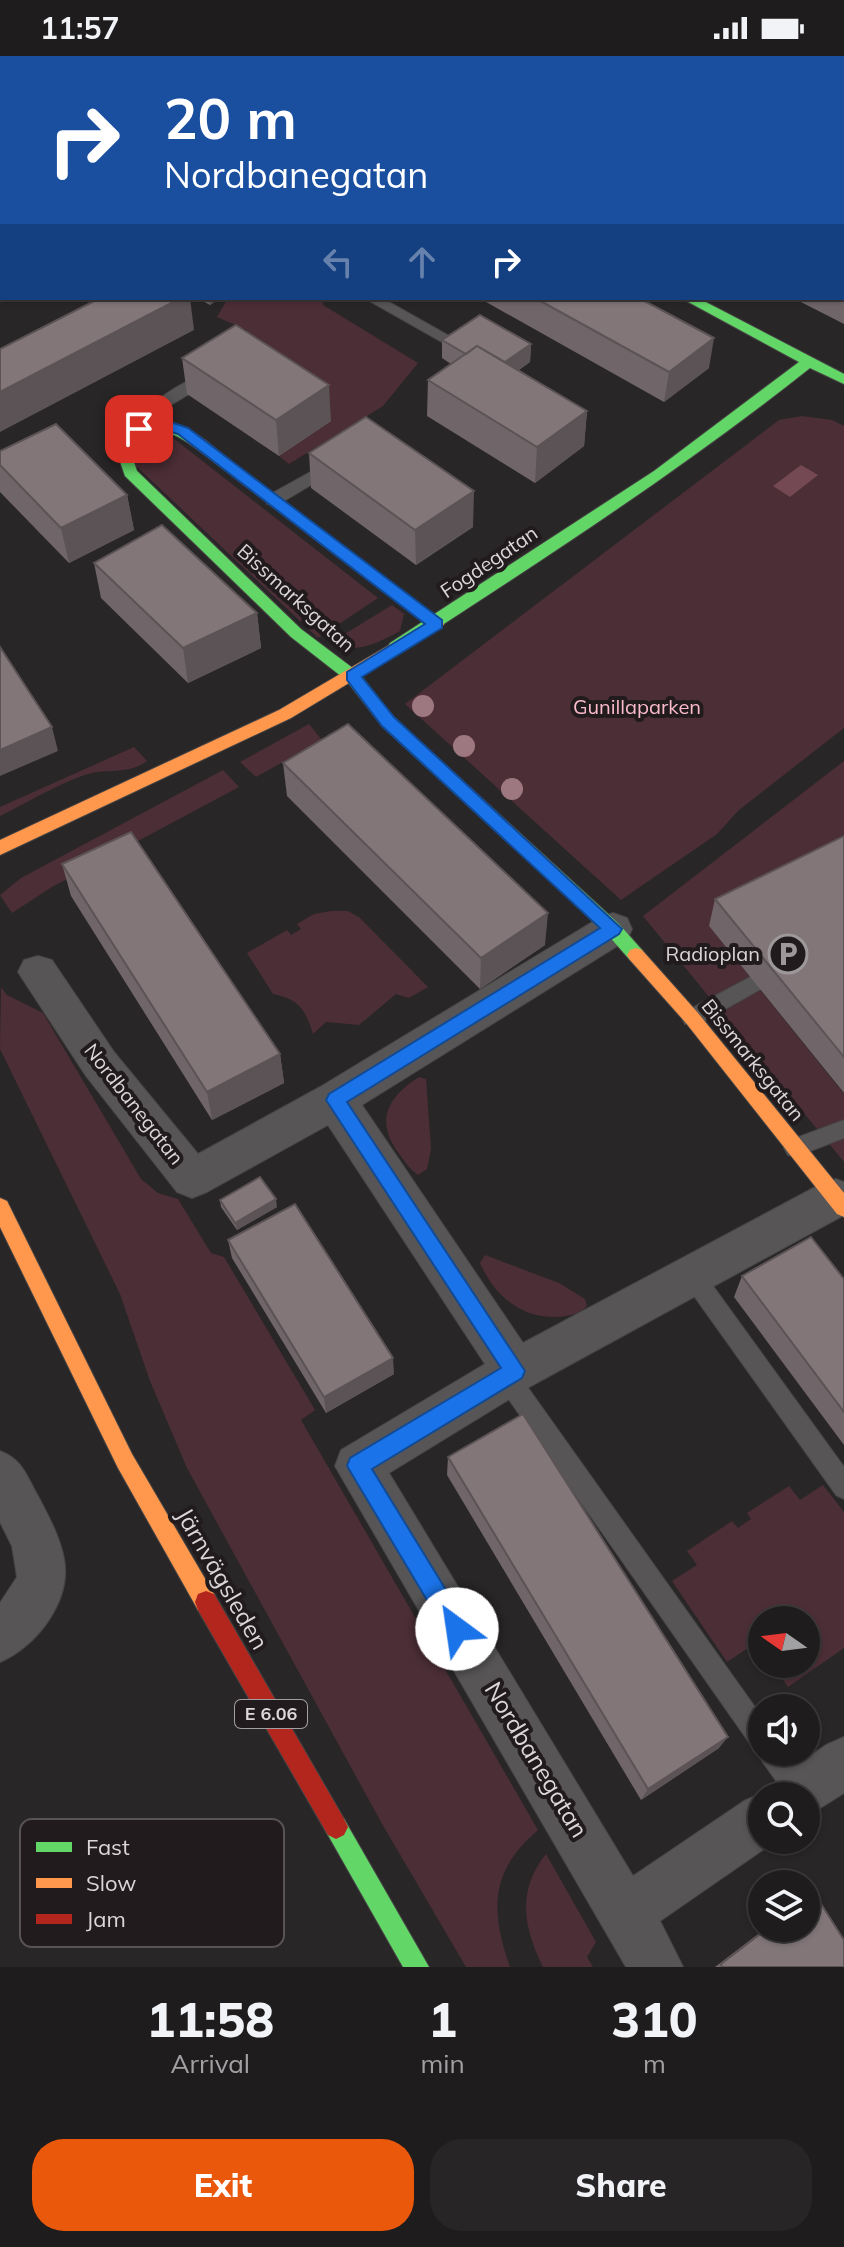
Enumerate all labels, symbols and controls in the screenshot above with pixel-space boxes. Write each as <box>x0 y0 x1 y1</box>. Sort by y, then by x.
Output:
text: 11:57 <box>40 9 119 47</box>
text: 20 m <box>164 83 297 153</box>
icon: right <box>32 88 136 192</box>
text: Nordbanegatan <box>164 152 428 197</box>
icon: left <box>316 240 360 284</box>
icon: ahead <box>400 240 444 284</box>
icon: right <box>484 240 528 284</box>
pin <box>105 395 173 463</box>
icon: arrive <box>117 407 161 451</box>
street label: Fogdegatan <box>435 520 542 603</box>
street label: Bissmarksgatan <box>232 538 360 657</box>
park label: Gunillaparken <box>573 694 701 719</box>
parking icon: Radioplan <box>767 933 809 975</box>
place label: Radioplan <box>666 941 760 966</box>
street label: Bissmarksgatan <box>697 994 810 1126</box>
street label: Nordbanegatan <box>79 1038 189 1169</box>
street label: Järnvägsleden <box>170 1502 276 1655</box>
position arrow <box>415 1587 499 1671</box>
north arrow <box>748 1606 820 1678</box>
map controls <box>748 1606 820 1942</box>
street label: Nordbanegatan <box>479 1676 595 1843</box>
button: sound <box>748 1694 820 1766</box>
road number: E 6.06 <box>235 1700 307 1728</box>
button: search <box>748 1782 820 1854</box>
legend <box>20 1819 284 1947</box>
text: Fast <box>86 1833 130 1861</box>
text: Slow <box>86 1869 136 1897</box>
button: layers <box>748 1870 820 1942</box>
text: Jam <box>86 1905 126 1933</box>
text: 11:58 <box>146 1989 274 2049</box>
text: 1 <box>428 1989 457 2049</box>
text: 310 <box>611 1989 698 2049</box>
text: Arrival <box>170 2047 250 2080</box>
text: min <box>421 2047 465 2080</box>
text: m <box>643 2047 666 2080</box>
button: Exit <box>32 2139 414 2231</box>
button: Share <box>430 2139 812 2231</box>

